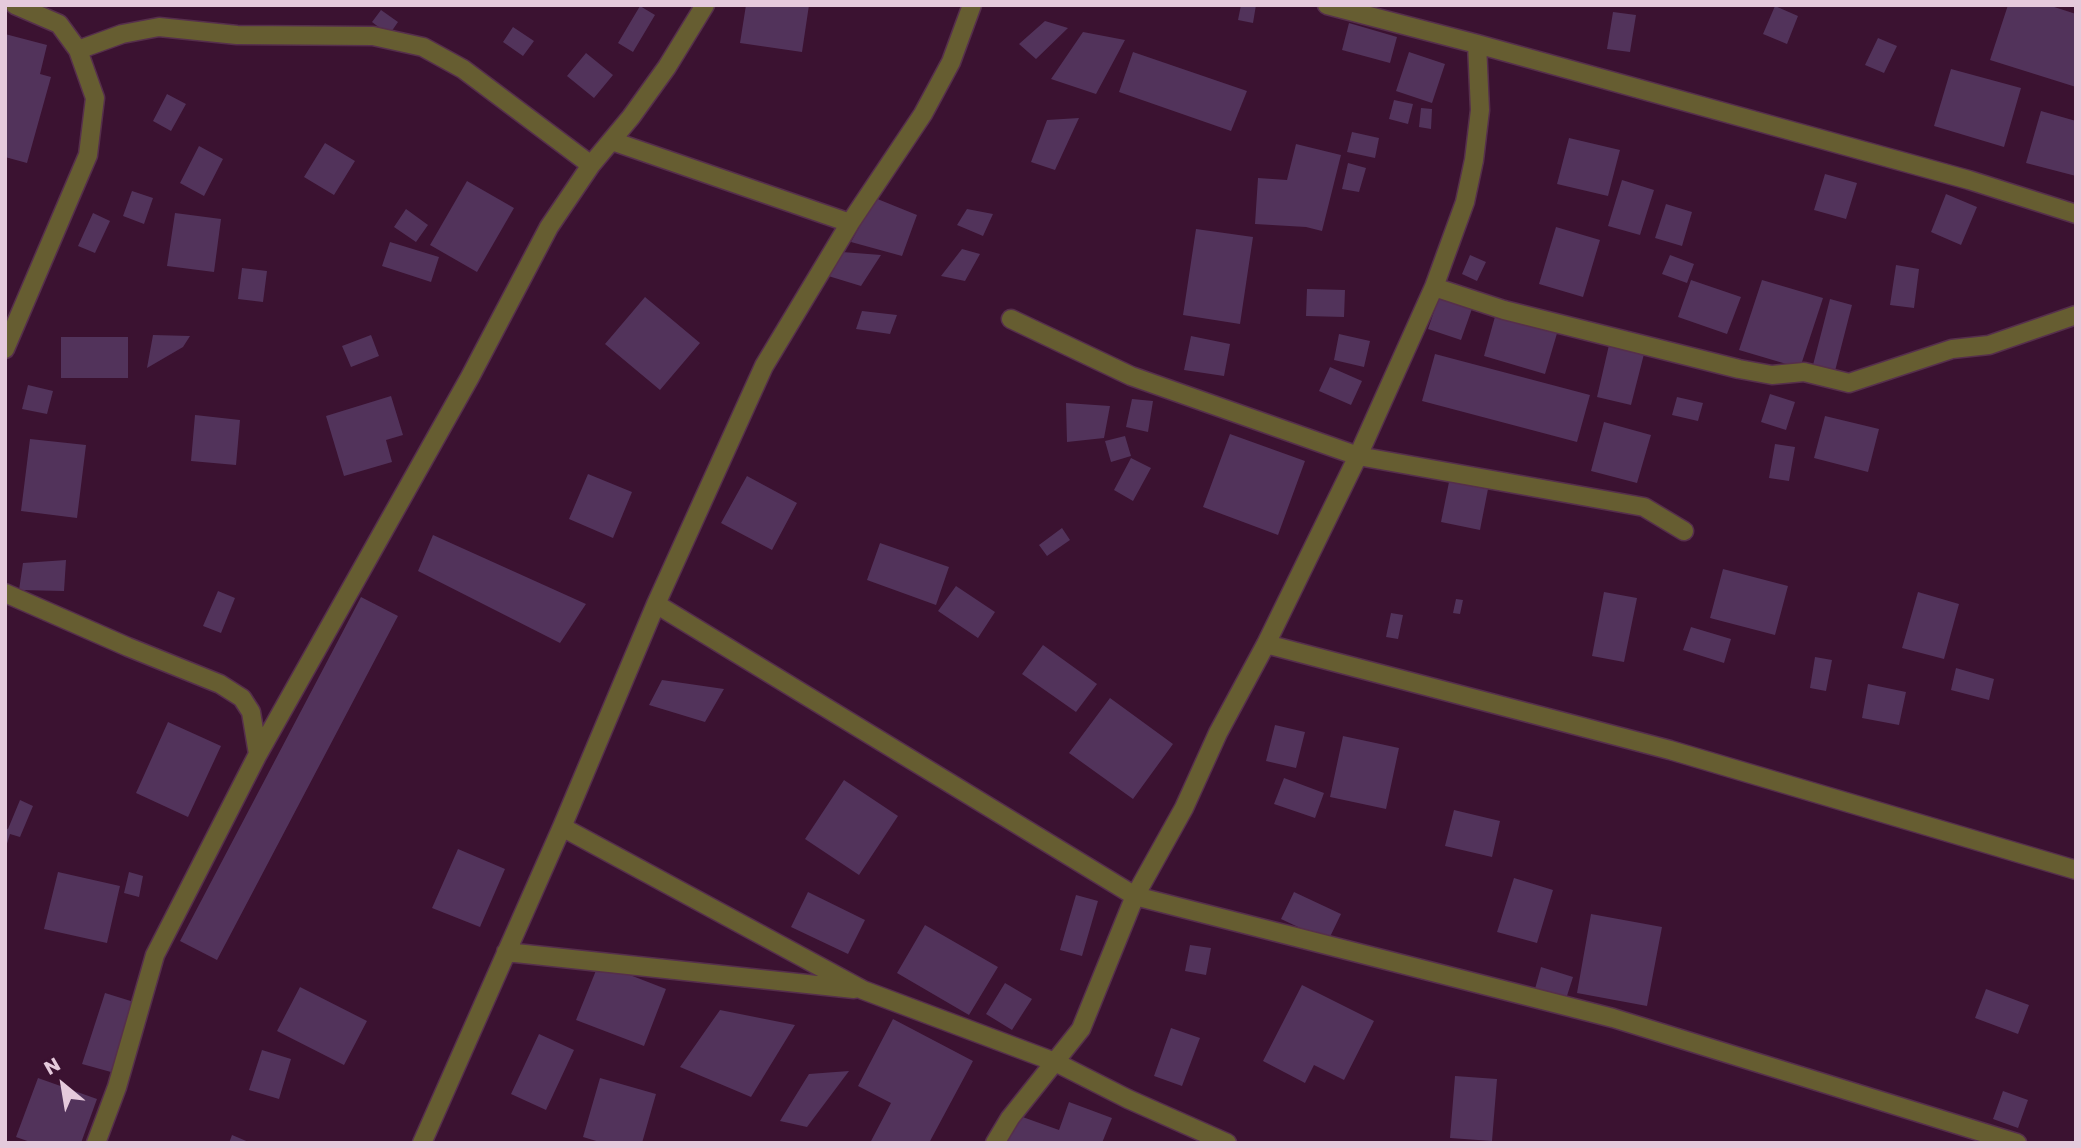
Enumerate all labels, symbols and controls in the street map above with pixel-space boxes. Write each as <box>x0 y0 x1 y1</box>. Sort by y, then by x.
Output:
north arrow <box>28 1050 98 1120</box>
text: N <box>39 1051 65 1082</box>

